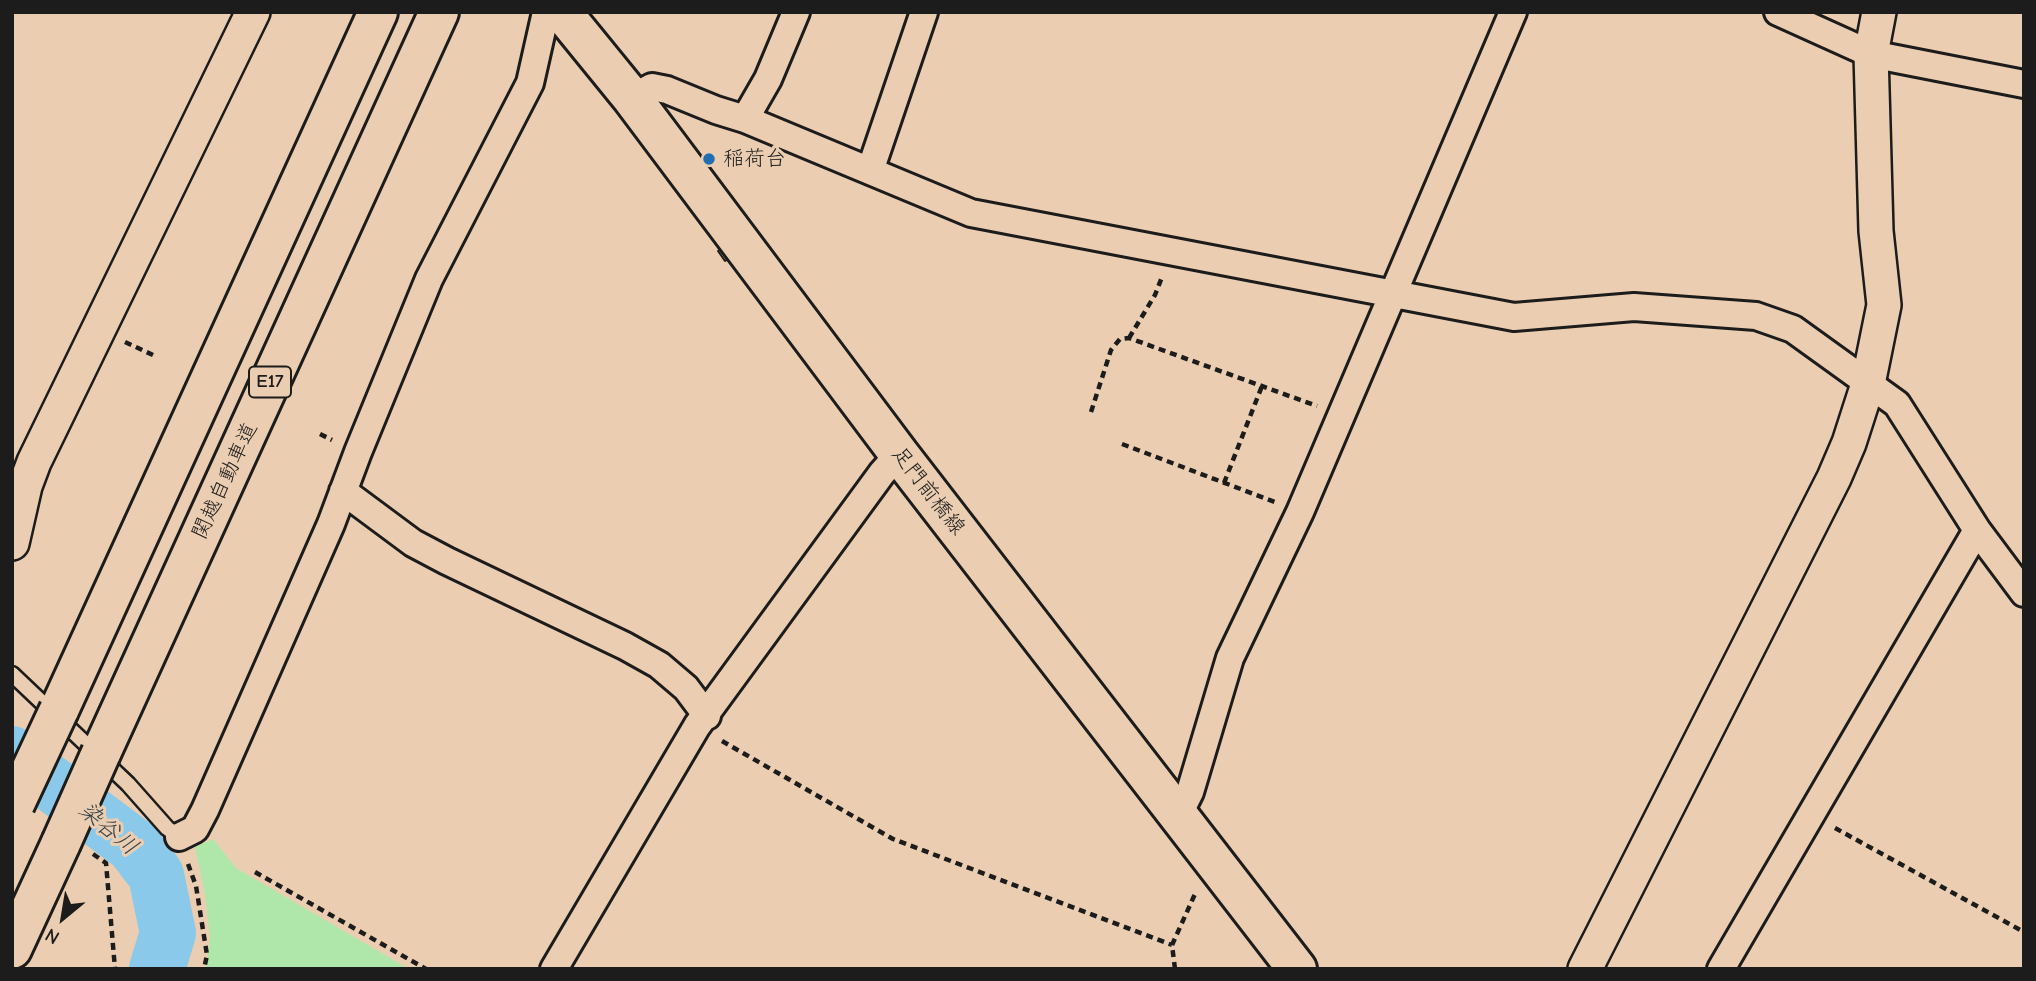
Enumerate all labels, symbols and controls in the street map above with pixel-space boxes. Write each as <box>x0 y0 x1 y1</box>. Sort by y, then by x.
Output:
place label: 稲荷台 <box>723 146 786 172</box>
marker: 稲荷台 <box>701 151 717 167</box>
road number: E17 <box>249 366 291 398</box>
street label: 関越自動車道 <box>187 419 263 543</box>
street label: 足門前橋線 <box>886 442 970 540</box>
water label: 染谷川 <box>73 796 143 862</box>
north arrow <box>28 883 98 953</box>
text: N <box>42 924 63 949</box>

